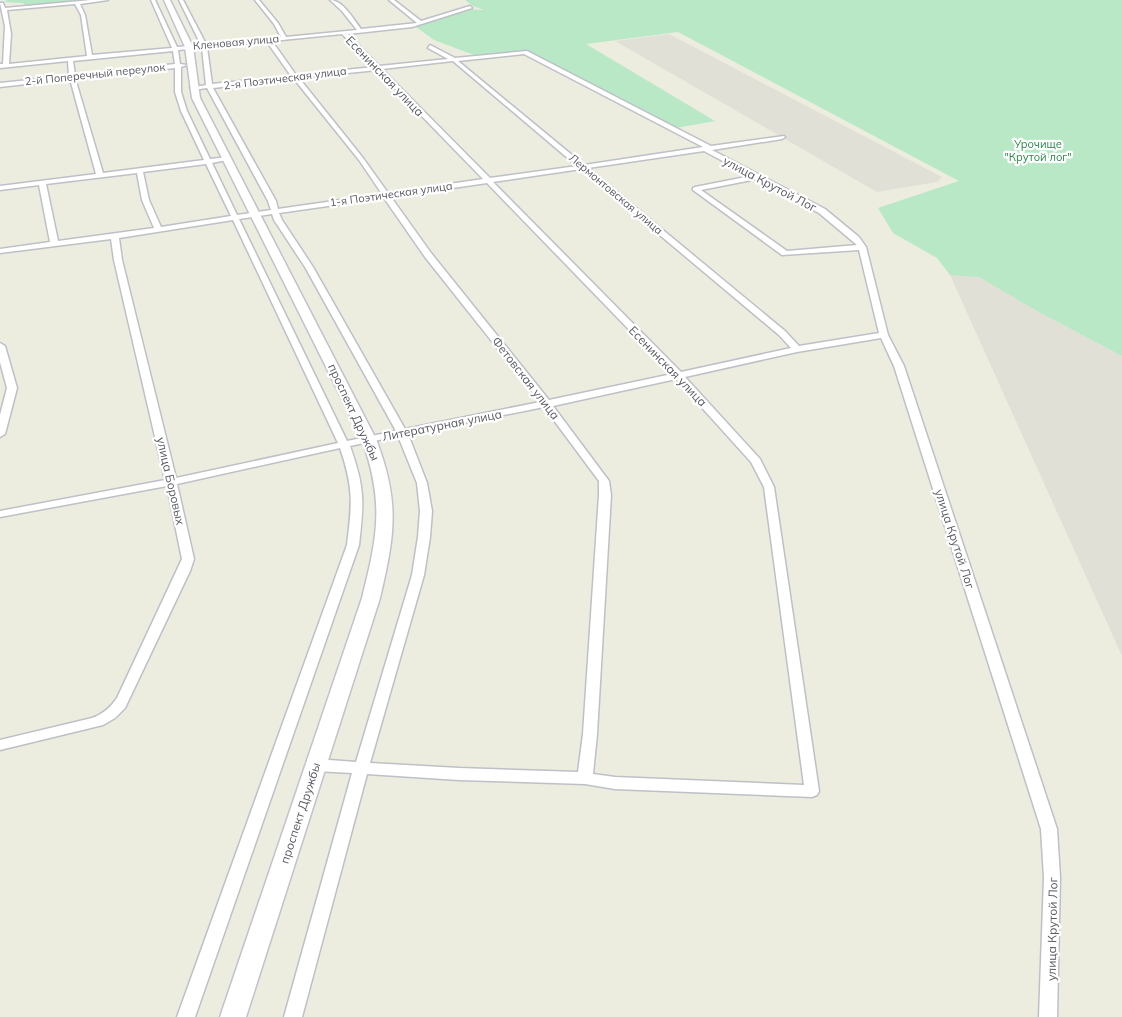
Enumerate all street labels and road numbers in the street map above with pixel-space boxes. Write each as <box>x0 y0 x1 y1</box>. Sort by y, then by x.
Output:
street label: Кленовая улица <box>192 31 280 53</box>
street label: Есенинская улица <box>343 33 427 119</box>
street label: 2-й Поперечный переулок <box>24 60 166 88</box>
street label: 2-я Поэтическая улица <box>223 64 347 92</box>
street label: Лермонтовская улица <box>566 151 666 237</box>
street label: улица Крутой Лог <box>721 153 820 215</box>
street label: 1-я Поэтическая улица <box>329 178 453 210</box>
street label: Есенинская улица <box>626 323 710 409</box>
street label: Фетовская улица <box>489 334 563 422</box>
street label: проспект Дружбы <box>325 361 383 463</box>
street label: Литературная улица <box>381 406 503 444</box>
street label: улица Боровых <box>154 436 188 527</box>
street label: улица Крутой Лог <box>932 487 978 591</box>
street label: проспект Дружбы <box>277 761 323 865</box>
street label: улица Крутой Лог <box>1044 876 1060 981</box>

